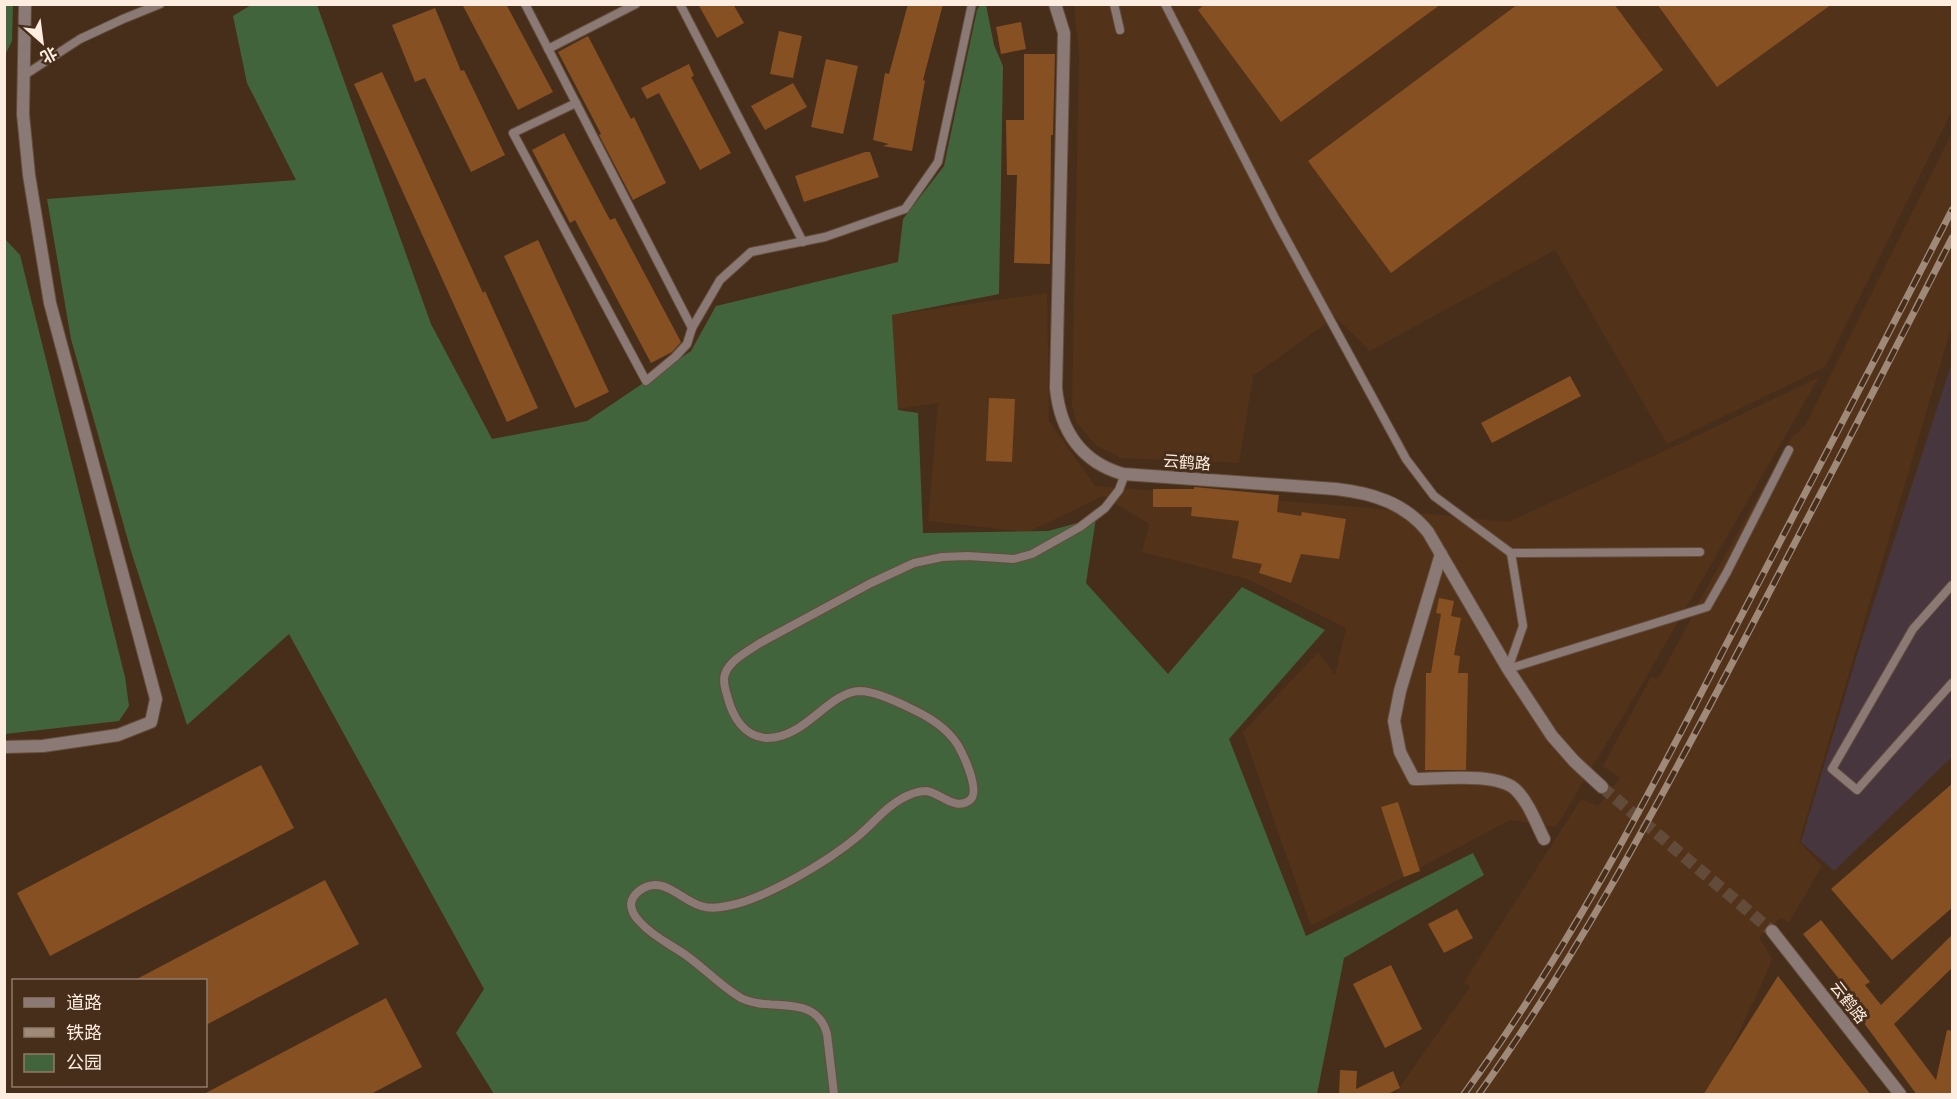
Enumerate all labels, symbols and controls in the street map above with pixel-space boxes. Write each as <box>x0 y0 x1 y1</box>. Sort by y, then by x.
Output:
north arrow <box>12 12 72 72</box>
text: 北 <box>38 44 60 66</box>
street label: 云鹤路 <box>1162 452 1212 473</box>
street label: 云鹤路 <box>1827 978 1870 1026</box>
legend <box>12 979 207 1087</box>
text: 道路 <box>66 993 102 1013</box>
text: 铁路 <box>66 1023 102 1043</box>
text: 公园 <box>66 1053 102 1073</box>

